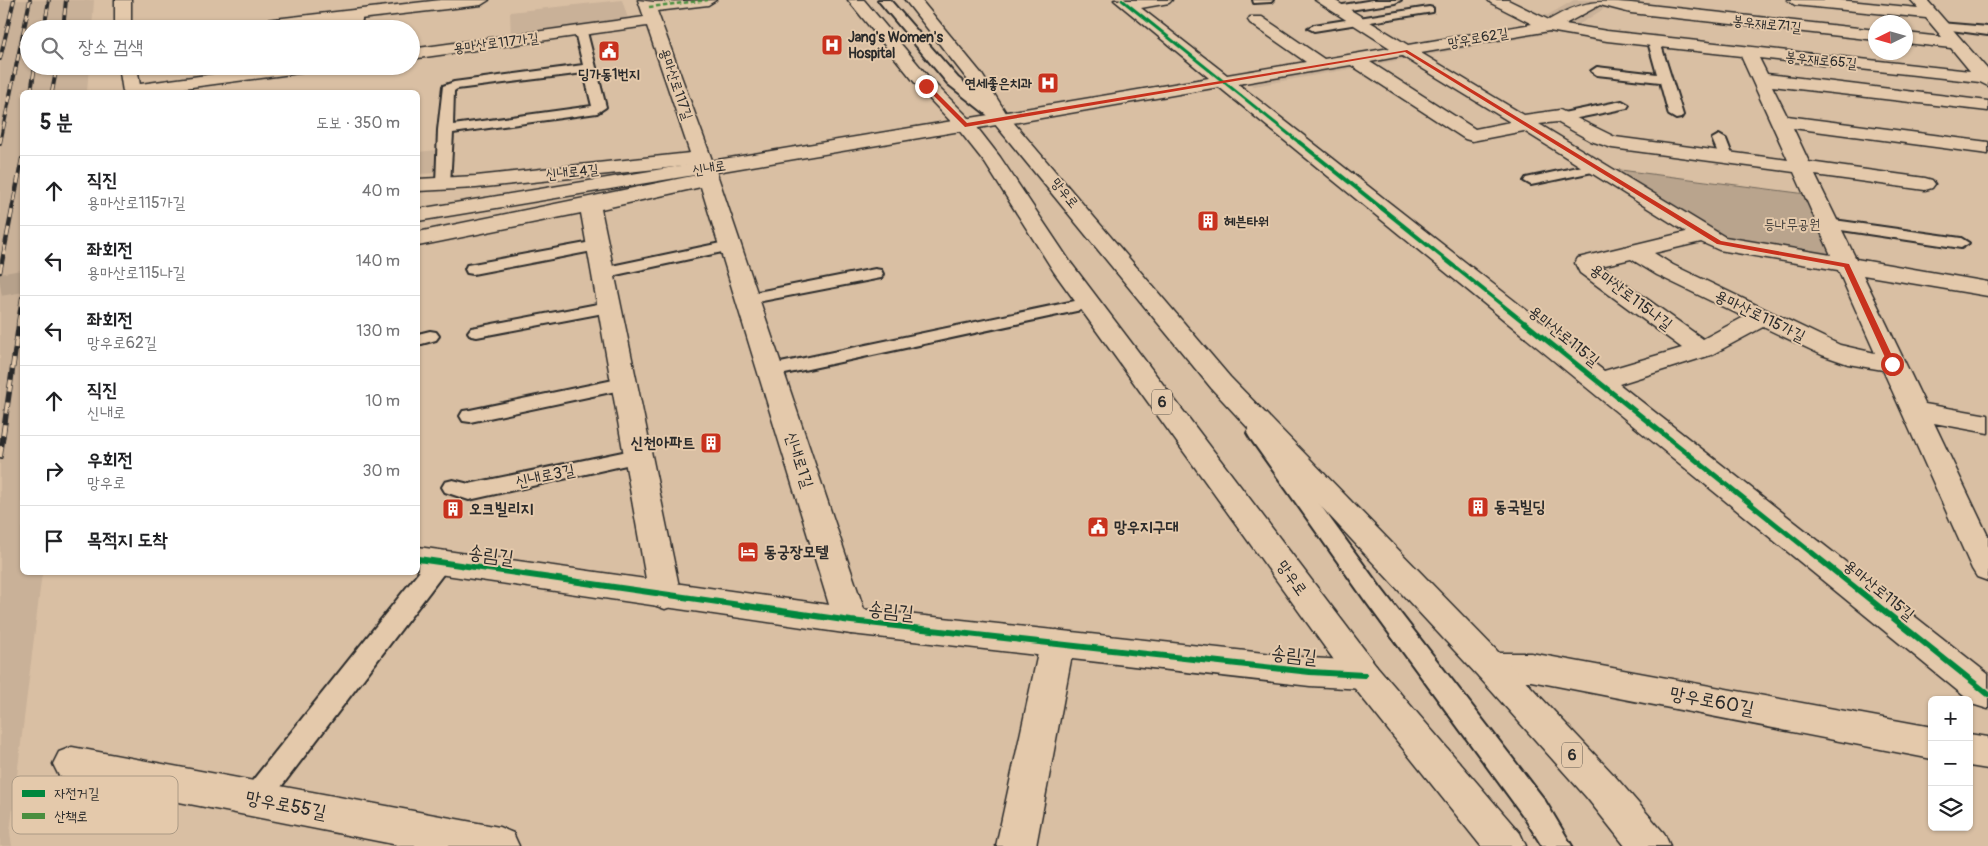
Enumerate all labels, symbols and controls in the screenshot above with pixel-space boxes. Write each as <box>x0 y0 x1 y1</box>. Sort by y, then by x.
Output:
street label: 봉우재로71길 <box>1732 12 1803 36</box>
north arrow <box>1868 15 1913 60</box>
search box <box>20 20 420 75</box>
street label: 망우로62길 <box>1446 24 1510 52</box>
street label: 용마산로117가길 <box>452 29 540 57</box>
place label: Jang's Women's Hospital <box>848 29 944 62</box>
hospital icon: Jang's Women's Hospital <box>820 33 844 57</box>
icon: search <box>38 34 66 62</box>
text: 장소 검색 <box>78 35 143 59</box>
public building icon: 딩가동1번지 <box>597 39 621 63</box>
street label: 용마산로117길 <box>656 46 696 123</box>
street label: 봉우재로65길 <box>1784 48 1858 72</box>
place label: 딩가동1번지 <box>578 66 640 83</box>
hospital icon: 연세좋은치과 <box>1036 71 1060 95</box>
route end <box>915 75 938 98</box>
place label: 연세좋은치과 <box>964 75 1033 92</box>
text: 5 분 <box>40 109 73 136</box>
text: 도보 · 350 m <box>316 113 400 133</box>
street label: 신내로 <box>691 157 727 179</box>
street label: 신내로4길 <box>545 161 600 183</box>
text: 직진 <box>87 168 118 192</box>
street label: 망우로 <box>1048 175 1082 211</box>
icon: ahead <box>40 177 68 205</box>
text: 40 m <box>362 181 400 201</box>
text: 용마산로115가길 <box>87 193 185 213</box>
building icon: 헤븐타워 <box>1196 209 1220 233</box>
place label: 헤븐타워 <box>1224 213 1269 230</box>
park label: 등나무공원 <box>1764 216 1820 233</box>
text: 좌회전 <box>87 238 133 262</box>
icon: left <box>40 247 68 275</box>
text: 140 m <box>356 251 400 271</box>
street label: 용마산로115나길 <box>1586 259 1676 335</box>
text: 용마산로115나길 <box>87 263 185 283</box>
street label: 용마산로115가길 <box>1711 285 1809 347</box>
street label: 용마산로115길 <box>1524 301 1604 371</box>
text: 좌회전 <box>87 308 133 332</box>
icon: left <box>40 317 68 345</box>
text: 130 m <box>356 321 400 341</box>
text: 망우로62길 <box>87 333 157 353</box>
route start <box>1881 353 1904 376</box>
text: 직진 <box>87 378 118 402</box>
icon: ahead <box>40 387 68 415</box>
road number: 6 <box>1152 390 1172 414</box>
text: 10 m <box>365 391 400 411</box>
text: 신내로 <box>87 403 126 423</box>
street label: 신내로1길 <box>781 429 817 491</box>
building icon: 신천아파트 <box>699 431 723 455</box>
place label: 신천아파트 <box>631 433 695 453</box>
text: 우회전 <box>87 448 133 472</box>
icon: right <box>40 457 68 485</box>
street label: 신내로3길 <box>513 460 577 492</box>
text: 30 m <box>362 461 400 481</box>
text: 망우로 <box>87 473 126 493</box>
building icon: 동국빌딩 <box>1466 495 1490 519</box>
building icon: 오크빌리지 <box>441 497 465 521</box>
place label: 동국빌딩 <box>1494 497 1546 517</box>
place label: 오크빌리지 <box>469 499 534 519</box>
public building icon: 망우지구대 <box>1086 515 1110 539</box>
place label: 망우지구대 <box>1114 517 1179 537</box>
icon: arrive <box>40 527 68 555</box>
text: 목적지 도착 <box>87 528 168 552</box>
street label: 송림길 <box>467 540 515 570</box>
hotel icon: 동궁장모텔 <box>736 540 760 564</box>
place label: 동궁장모텔 <box>764 542 830 562</box>
street label: 용마산로115길 <box>1839 555 1919 625</box>
street label: 망우로 <box>1273 556 1311 600</box>
street label: 송림길 <box>867 597 915 625</box>
street label: 송림길 <box>1270 641 1318 669</box>
street label: 망우로60길 <box>1668 681 1756 721</box>
map controls <box>1928 696 1973 831</box>
button: + <box>1928 696 1973 741</box>
button: − <box>1928 741 1973 786</box>
road number: 6 <box>1562 742 1582 768</box>
legend <box>12 776 178 834</box>
text: 자전거길 <box>54 785 100 802</box>
street label: 망우로55길 <box>244 785 328 825</box>
button: layers <box>1928 786 1973 831</box>
text: 산책로 <box>54 808 88 825</box>

